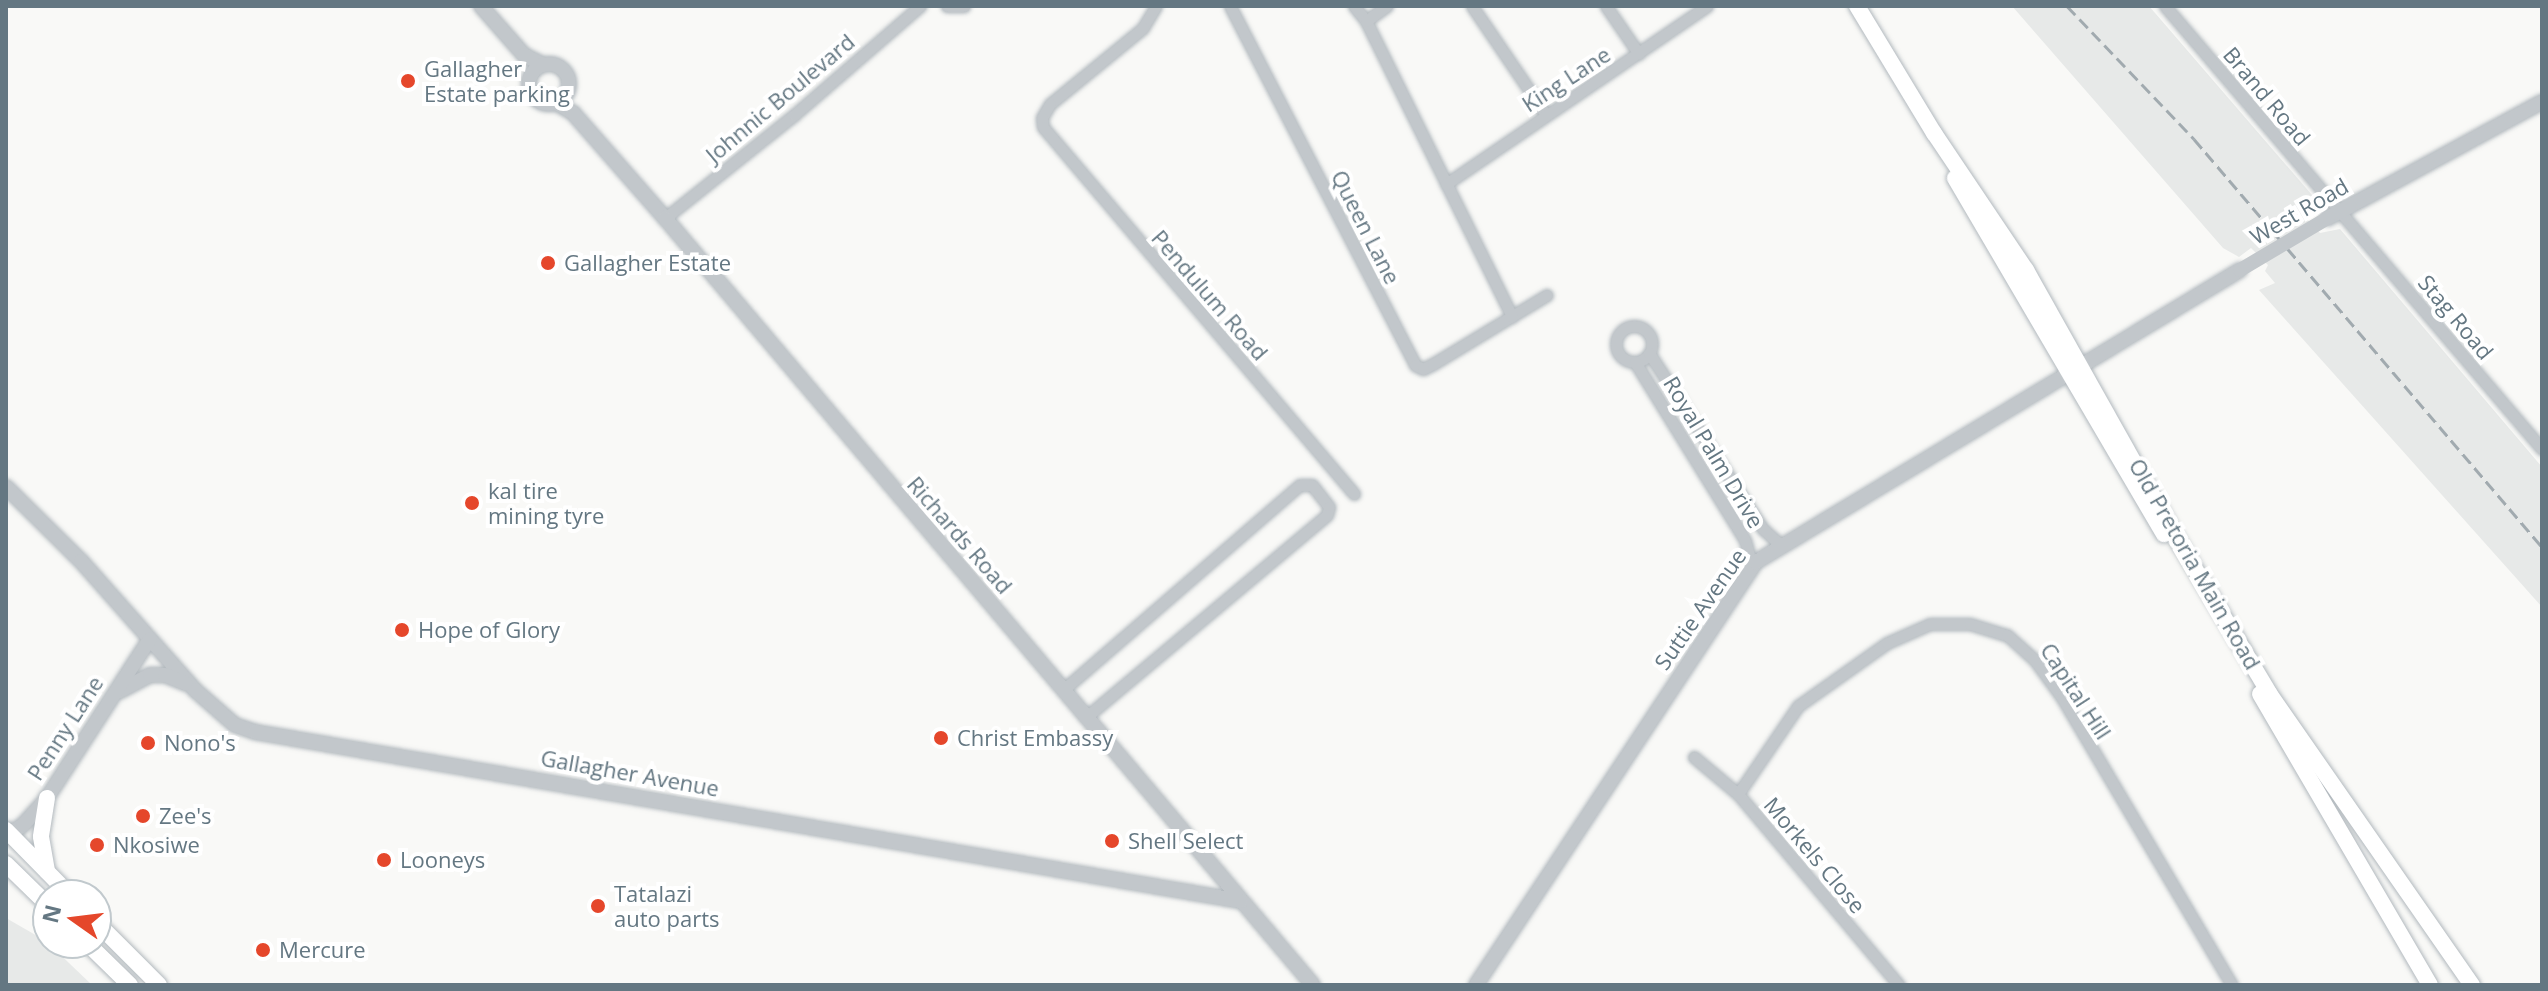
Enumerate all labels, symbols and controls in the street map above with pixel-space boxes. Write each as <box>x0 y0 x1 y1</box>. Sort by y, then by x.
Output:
street label: Johnnic Boulevard <box>700 28 860 168</box>
street label: King Lane <box>1517 41 1615 117</box>
street label: Brand Road <box>2218 41 2316 151</box>
place label: Gallagher Estate parking <box>424 55 570 106</box>
marker: Gallagher Estate parking <box>399 72 417 90</box>
street label: Queen Lane <box>1326 166 1406 288</box>
street label: West Road <box>2245 172 2353 250</box>
street label: Pendulum Road <box>1146 225 1274 365</box>
place label: Gallagher Estate <box>564 250 731 276</box>
marker: Gallagher Estate <box>539 254 557 272</box>
street label: Stag Road <box>2413 269 2499 365</box>
street label: Royal Palm Drive <box>1658 371 1770 533</box>
street label: Old Pretoria Main Road <box>2124 454 2266 674</box>
street label: Richards Road <box>902 471 1018 599</box>
place label: kal tire mining tyre <box>488 477 604 528</box>
marker: kal tire mining tyre <box>463 494 481 512</box>
street label: Suttie Avenue <box>1649 543 1751 675</box>
place label: Hope of Glory <box>418 617 560 643</box>
marker: Hope of Glory <box>393 621 411 639</box>
street label: Capital Hill <box>2035 638 2117 744</box>
street label: Penny Lane <box>22 671 108 785</box>
place label: Christ Embassy <box>957 725 1113 751</box>
marker: Christ Embassy <box>932 729 950 747</box>
place label: Nono's <box>164 730 236 756</box>
marker: Nono's <box>139 734 157 752</box>
street label: Gallagher Avenue <box>539 744 721 802</box>
street label: Morkels Close <box>1759 792 1871 918</box>
place label: Zee's <box>159 803 212 829</box>
marker: Zee's <box>134 807 152 825</box>
place label: Shell Select <box>1128 828 1243 854</box>
place label: Nkosiwe <box>113 832 200 858</box>
marker: Shell Select <box>1103 832 1121 850</box>
marker: Nkosiwe <box>88 836 106 854</box>
place label: Looneys <box>400 847 485 873</box>
marker: Looneys <box>375 851 393 869</box>
north arrow <box>32 879 112 959</box>
place label: Tatalazi auto parts <box>614 880 720 932</box>
marker: Tatalazi auto parts <box>589 897 607 915</box>
text: N <box>34 901 67 926</box>
place label: Mercure <box>279 937 366 963</box>
marker: Mercure <box>254 941 272 959</box>

